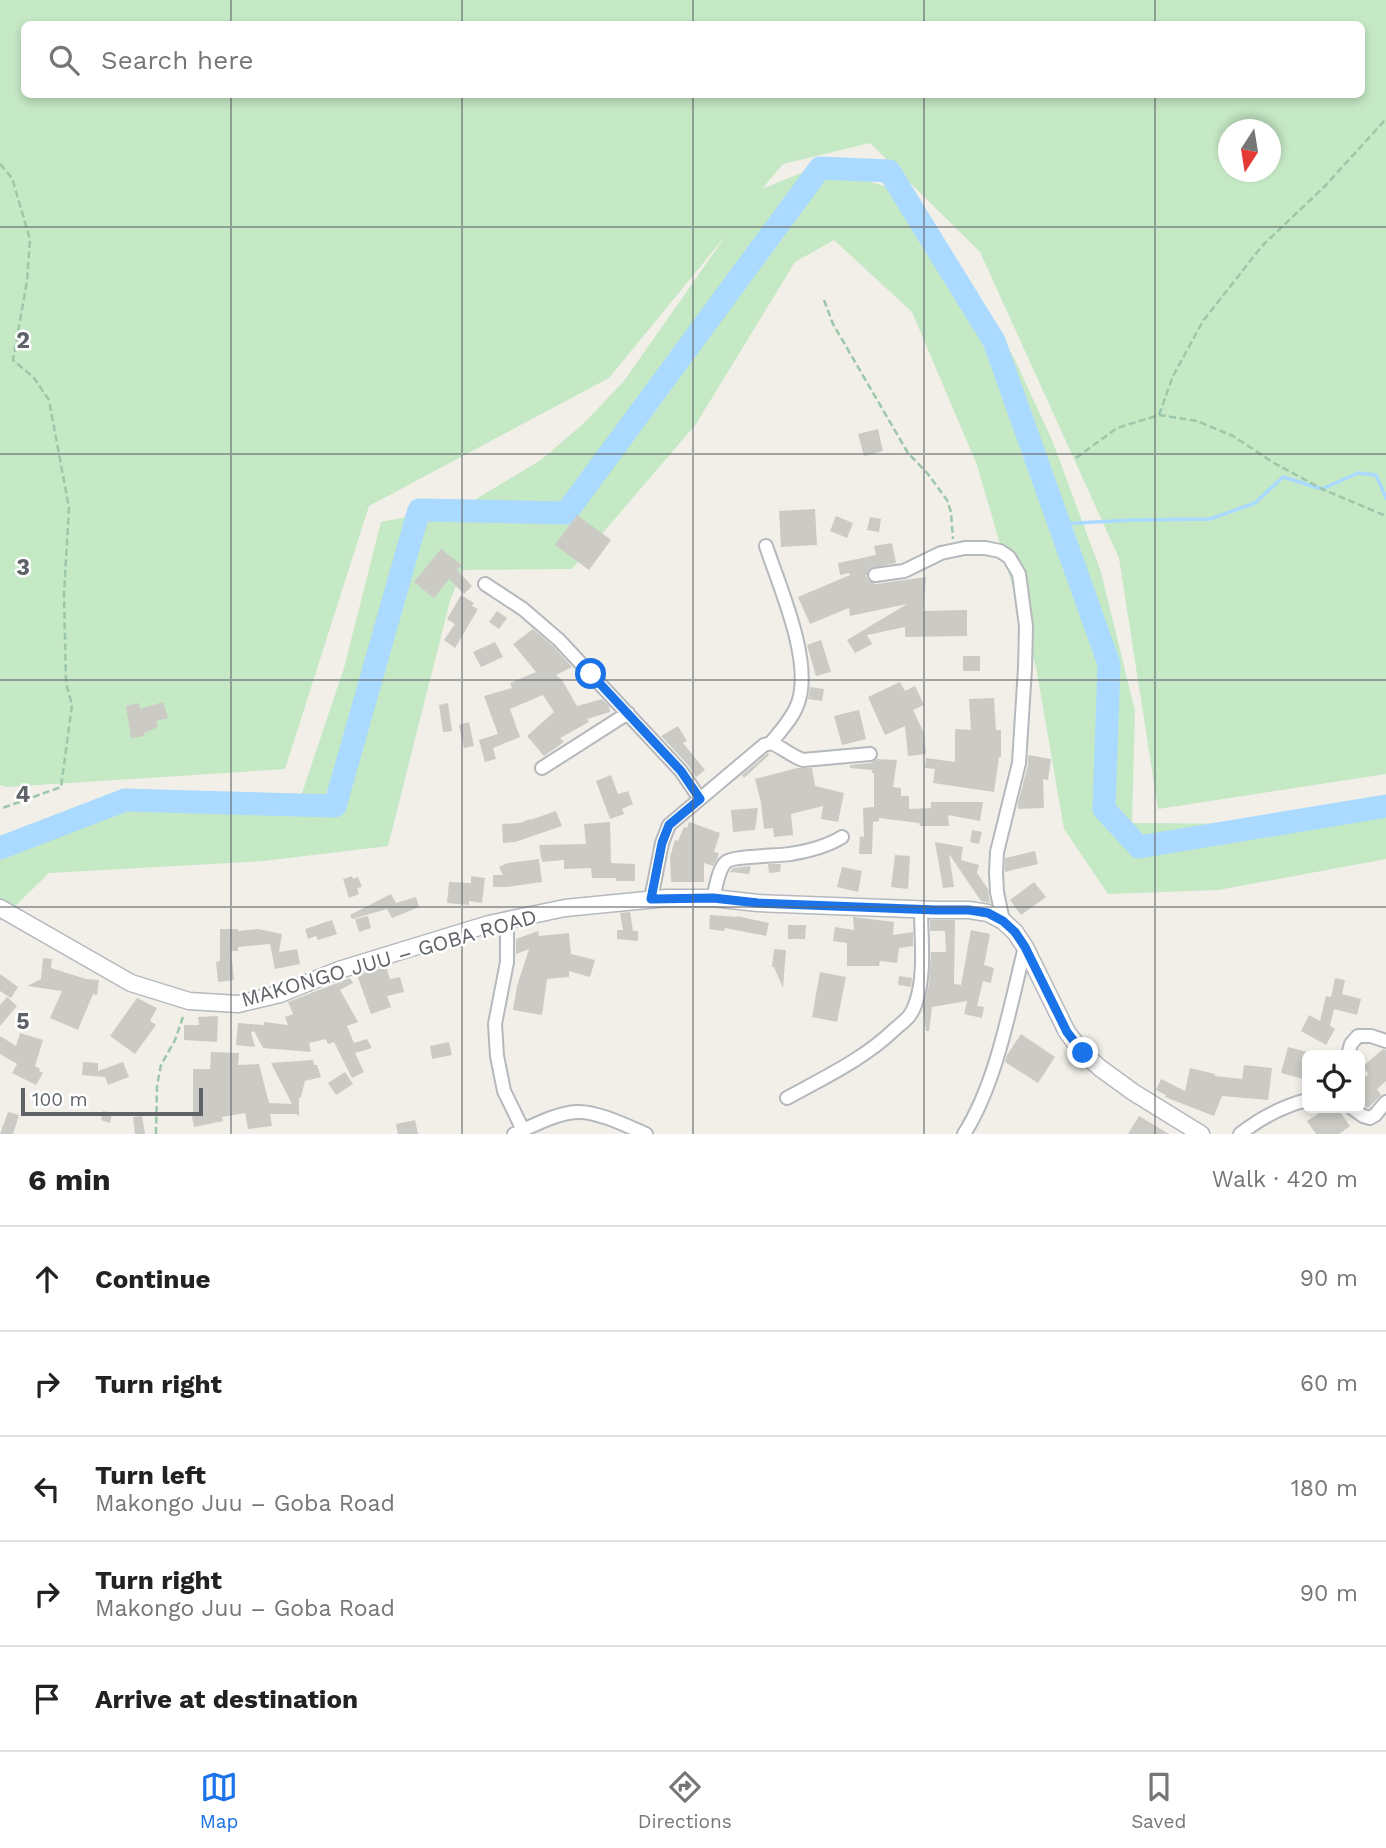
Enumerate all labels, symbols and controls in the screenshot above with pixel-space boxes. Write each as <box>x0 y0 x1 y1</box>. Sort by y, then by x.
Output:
search box <box>21 21 1365 98</box>
icon: search <box>45 41 83 79</box>
text: Search here <box>101 45 253 75</box>
north arrow <box>1218 119 1281 182</box>
text: 2 <box>16 327 30 354</box>
text: 3 <box>16 554 30 581</box>
route start <box>575 658 606 689</box>
text: 4 <box>16 781 31 808</box>
street label: MAKONGO JUU – GOBA ROAD <box>238 903 539 1012</box>
text: 5 <box>16 1008 30 1035</box>
route end <box>1067 1037 1098 1068</box>
map controls <box>1302 1050 1365 1113</box>
button: locate <box>1302 1050 1365 1113</box>
scale bar <box>21 1085 203 1117</box>
text: 100 m <box>32 1088 88 1111</box>
text: 6 min <box>28 1162 111 1197</box>
text: Walk · 420 m <box>1212 1166 1358 1193</box>
icon: ahead <box>28 1260 66 1298</box>
text: Continue <box>95 1264 211 1294</box>
text: 90 m <box>1300 1265 1358 1292</box>
icon: right <box>28 1365 66 1403</box>
text: Turn right <box>95 1369 222 1399</box>
text: 60 m <box>1300 1370 1358 1397</box>
text: Turn left <box>95 1460 206 1490</box>
icon: left <box>28 1470 66 1508</box>
text: 180 m <box>1291 1475 1358 1502</box>
text: Makongo Juu – Goba Road <box>95 1490 395 1517</box>
text: Turn right <box>95 1565 222 1595</box>
icon: right <box>28 1575 66 1613</box>
text: 90 m <box>1300 1580 1358 1607</box>
text: Makongo Juu – Goba Road <box>95 1595 395 1622</box>
icon: arrive <box>28 1680 66 1718</box>
text: Arrive at destination <box>95 1684 358 1714</box>
tab: Map <box>200 1768 238 1833</box>
tab: Directions <box>638 1768 732 1833</box>
tab: Saved <box>1131 1768 1186 1833</box>

